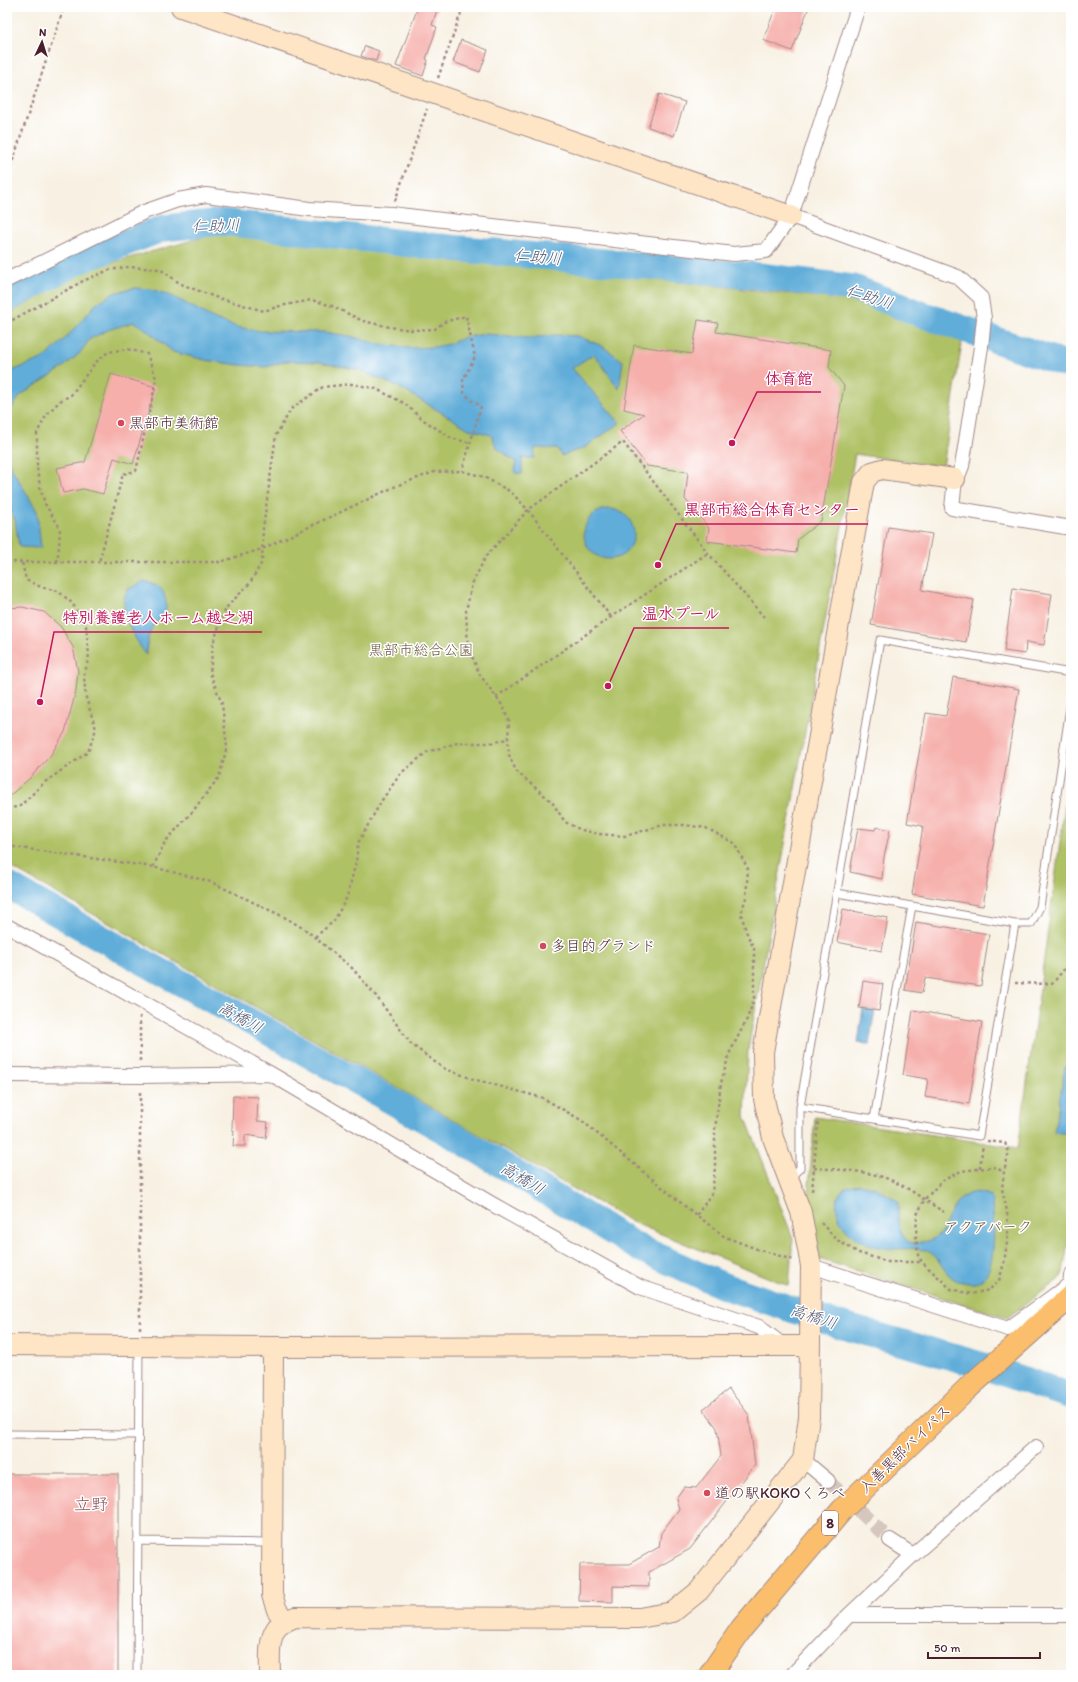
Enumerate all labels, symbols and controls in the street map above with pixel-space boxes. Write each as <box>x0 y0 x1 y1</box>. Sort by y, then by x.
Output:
north arrow <box>22 22 62 62</box>
text: N <box>38 26 47 39</box>
water label: 仁助川 <box>192 216 240 235</box>
water label: 仁助川 <box>513 245 563 268</box>
water label: 仁助川 <box>844 280 896 313</box>
callout: 体育館 <box>757 364 821 392</box>
text: 体育館 <box>765 369 813 388</box>
place label: 黒部市美術館 <box>129 414 219 432</box>
marker: 黒部市美術館 <box>116 418 126 428</box>
callout: 黒部市総合体育センター <box>676 496 868 524</box>
text: 黒部市総合体育センター <box>684 500 860 519</box>
callout: 温水プール <box>634 600 729 628</box>
callout: 特別養護老人ホーム越之湖 <box>54 604 262 632</box>
text: 温水プール <box>642 604 720 623</box>
text: 特別養護老人ホーム越之湖 <box>62 608 254 627</box>
park label: 黒部市総合公園 <box>368 641 474 659</box>
place label: 多目的グランド <box>551 937 656 955</box>
marker: 多目的グランド <box>538 941 548 951</box>
water label: 高橋川 <box>215 997 266 1037</box>
water label: 高橋川 <box>497 1158 548 1199</box>
park label: アクアパーク <box>944 1218 1032 1236</box>
water label: 高橋川 <box>788 1300 840 1333</box>
street label: 入善黒部バイパス <box>856 1401 954 1497</box>
place label: 道の駅KOKOくろべ <box>715 1484 845 1502</box>
marker: 道の駅KOKOくろべ <box>702 1488 712 1498</box>
district label: 立野 <box>74 1494 108 1514</box>
road number: 8 <box>822 1511 838 1535</box>
scale bar <box>928 1634 1040 1660</box>
text: 50 m <box>934 1641 960 1655</box>

